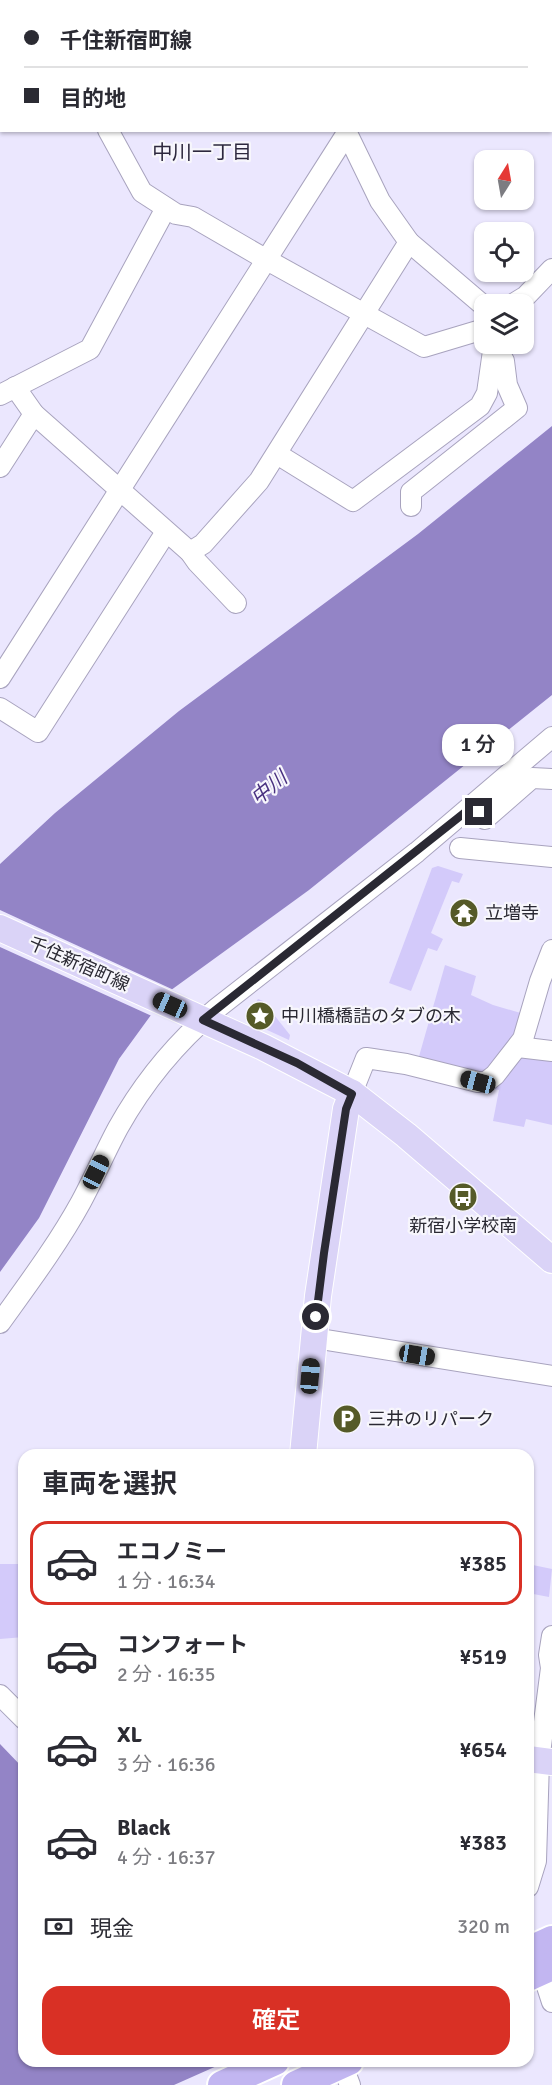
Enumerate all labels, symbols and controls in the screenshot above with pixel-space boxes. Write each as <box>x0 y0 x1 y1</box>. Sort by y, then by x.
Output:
text: 千住新宿町線 <box>60 27 192 54</box>
text: 目的地 <box>60 85 126 112</box>
district label: 中川一丁目 <box>152 140 252 165</box>
north arrow <box>474 150 534 210</box>
map controls <box>474 150 534 354</box>
button: locate <box>474 222 534 282</box>
button: layers <box>474 294 534 354</box>
callout: 1 分 <box>443 725 515 767</box>
text: 1 分 <box>460 732 496 757</box>
water label: 中川 <box>246 764 294 810</box>
route end <box>465 798 492 825</box>
temple icon: 立増寺 <box>448 897 480 929</box>
place label: 立増寺 <box>485 902 539 924</box>
street label: 千住新宿町線 <box>25 932 133 996</box>
car <box>150 989 190 1021</box>
place icon: 中川橋橋詰のタブの木 <box>244 1000 276 1032</box>
place label: 中川橋橋詰のタブの木 <box>281 1005 461 1027</box>
car <box>458 1069 498 1095</box>
car <box>80 1152 112 1192</box>
bus stop icon: 新宿小学校南 <box>447 1181 479 1213</box>
place label: 新宿小学校南 <box>409 1215 517 1237</box>
route start <box>302 1303 329 1330</box>
car <box>398 1343 436 1367</box>
car <box>299 1357 321 1395</box>
parking icon: 三井のリパーク <box>331 1403 363 1435</box>
place label: 三井のリパーク <box>368 1408 494 1430</box>
text: 車両を選択 <box>42 1468 177 1501</box>
icon: car <box>45 1536 99 1590</box>
text: エコノミー <box>117 1538 227 1565</box>
text: ¥385 <box>459 1550 507 1577</box>
text: 1 分 · 16:34 <box>117 1569 216 1594</box>
icon: car <box>45 1629 99 1683</box>
text: コンフォート <box>117 1631 248 1658</box>
text: ¥519 <box>459 1643 507 1670</box>
text: 2 分 · 16:35 <box>117 1662 216 1687</box>
text: XL <box>117 1721 142 1748</box>
icon: car <box>45 1722 99 1776</box>
text: ¥654 <box>459 1736 507 1763</box>
text: 3 分 · 16:36 <box>117 1752 216 1777</box>
text: Black <box>117 1814 171 1841</box>
icon: car <box>45 1815 99 1869</box>
text: ¥383 <box>459 1829 507 1856</box>
text: 4 分 · 16:37 <box>117 1845 216 1870</box>
icon: cash <box>42 1910 75 1943</box>
text: 320 m <box>457 1914 510 1939</box>
text: 現金 <box>90 1915 134 1942</box>
button: 確定 <box>42 1986 510 2055</box>

